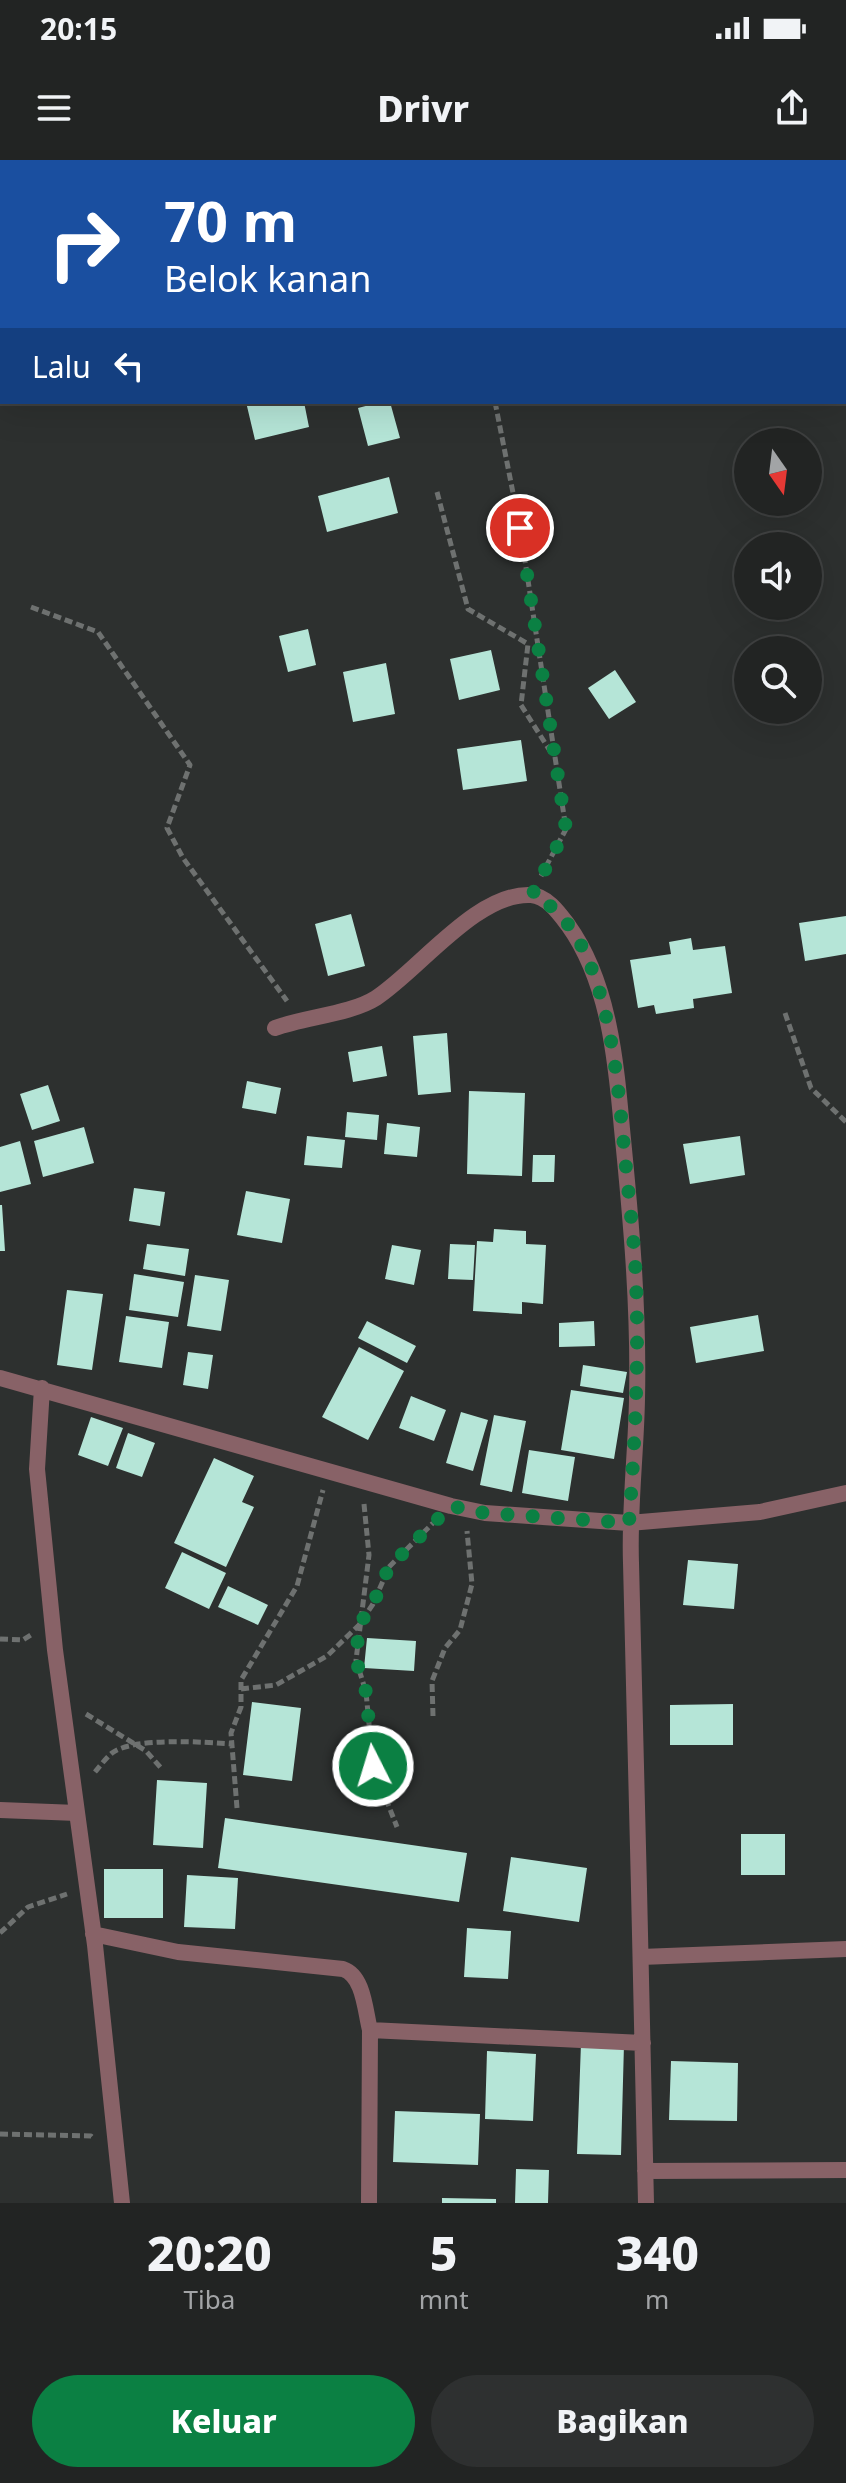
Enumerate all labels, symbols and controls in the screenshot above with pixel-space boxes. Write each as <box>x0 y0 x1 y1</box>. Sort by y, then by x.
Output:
text: 20:15 <box>40 8 117 49</box>
text: Drivr <box>377 84 469 133</box>
icon: menu <box>32 86 76 130</box>
icon: share <box>770 86 814 130</box>
text: 70 m <box>164 182 297 258</box>
icon: right <box>32 192 136 296</box>
text: Belok kanan <box>164 254 371 303</box>
icon: left <box>107 344 151 388</box>
text: Lalu <box>32 346 91 387</box>
north arrow <box>734 428 822 516</box>
map controls <box>734 428 822 724</box>
pin <box>486 494 554 562</box>
icon: arrive <box>498 506 542 550</box>
button: sound <box>734 532 822 620</box>
button: search <box>734 636 822 724</box>
position arrow <box>331 1724 415 1808</box>
text: 20:20 <box>147 2220 272 2285</box>
text: 5 <box>430 2220 458 2285</box>
text: 340 <box>616 2220 699 2285</box>
text: Tiba <box>184 2281 235 2317</box>
text: mnt <box>419 2281 469 2317</box>
text: m <box>645 2281 669 2317</box>
button: Keluar <box>32 2375 415 2467</box>
button: Bagikan <box>431 2375 814 2467</box>

